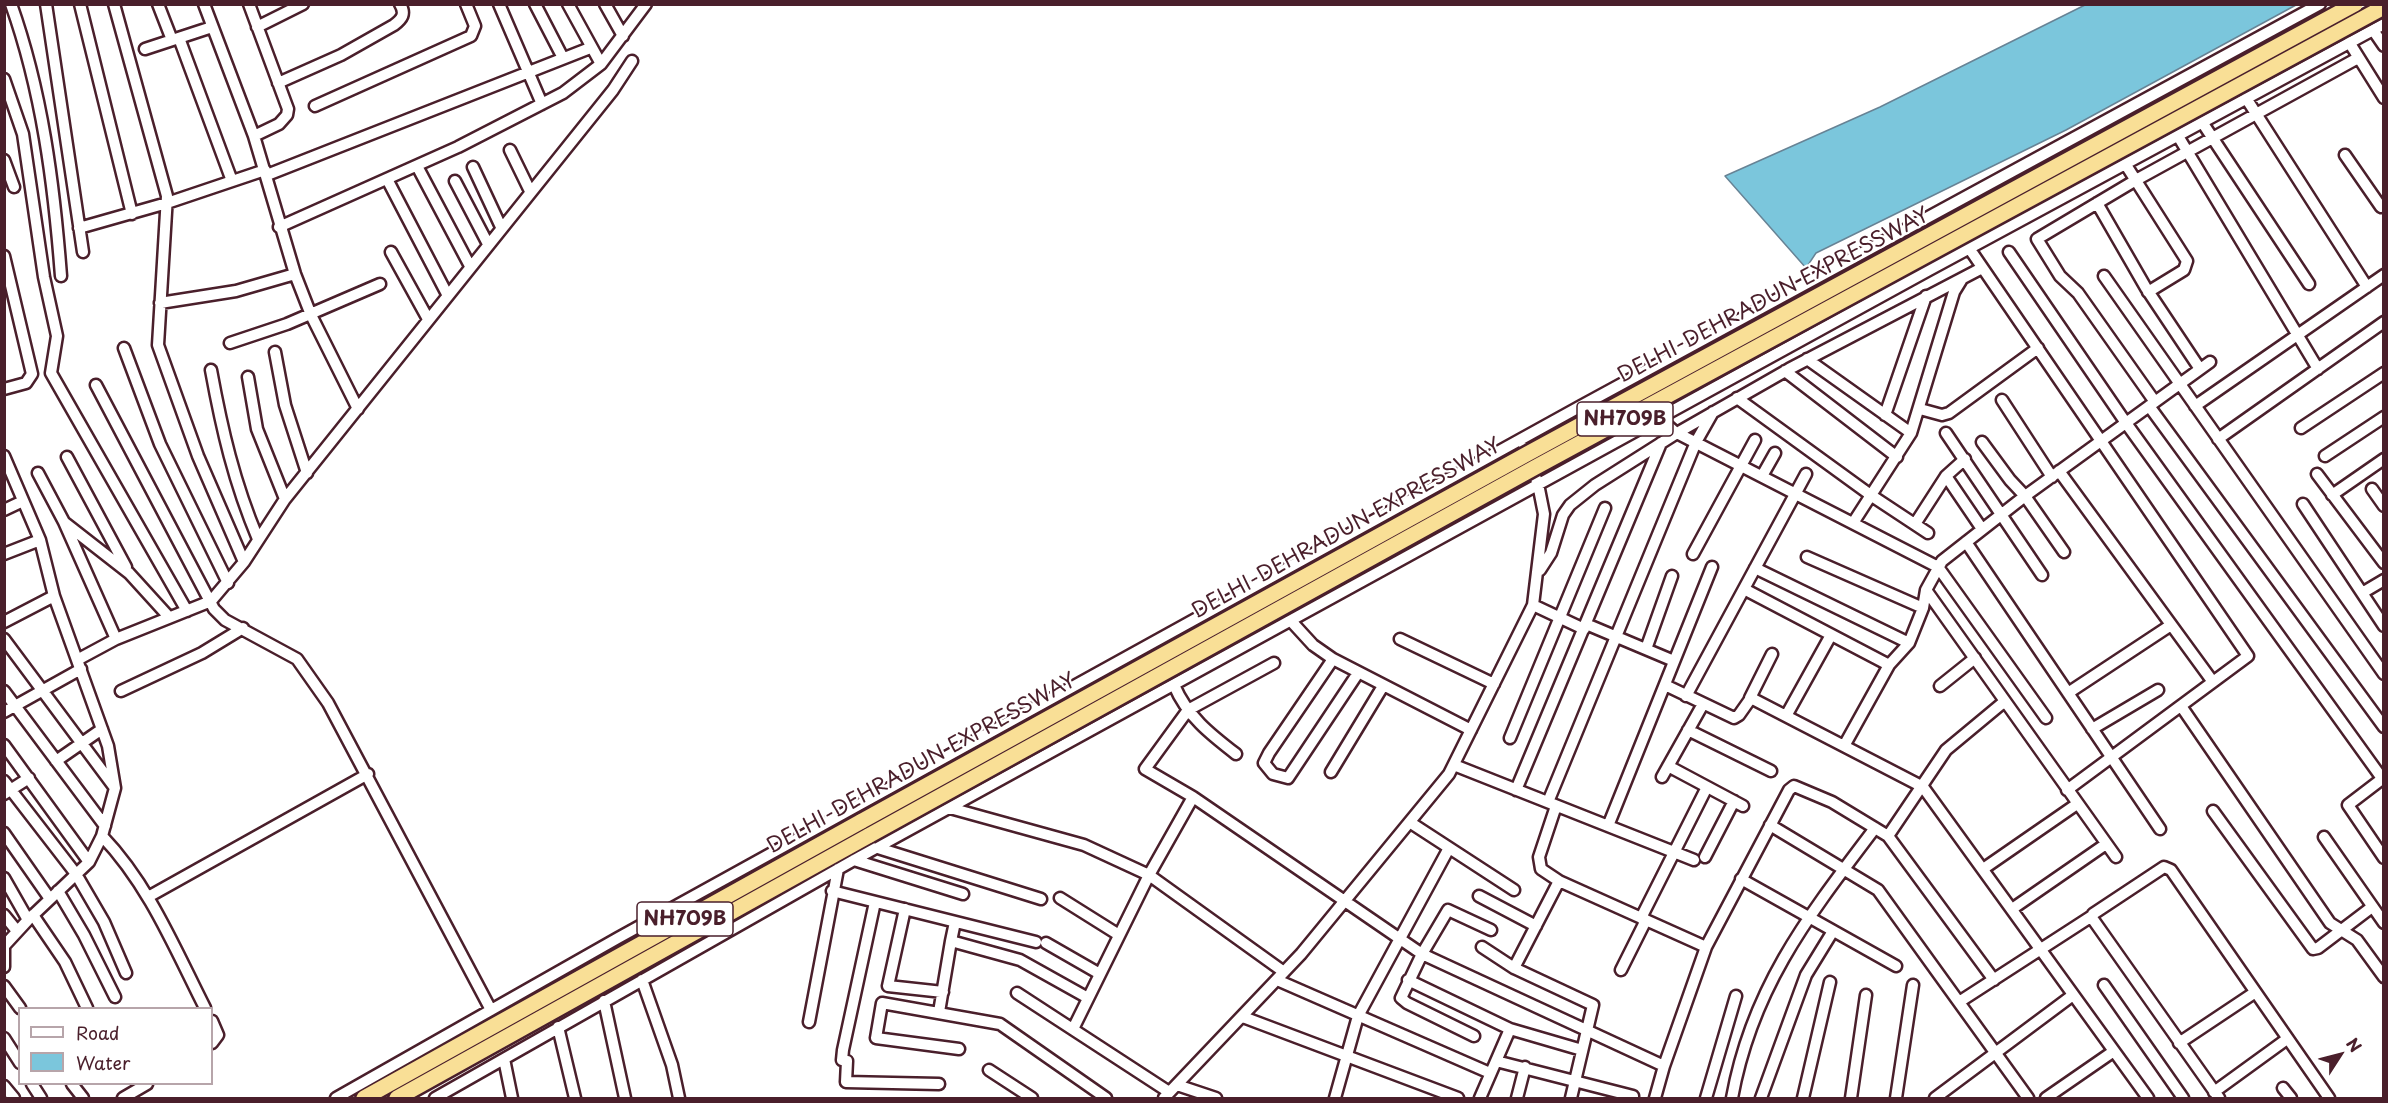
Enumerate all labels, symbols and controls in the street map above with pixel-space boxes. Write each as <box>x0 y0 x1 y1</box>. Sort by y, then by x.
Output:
street label: DELHI-DEHRADUN EXPRESSWAY <box>1614 203 1934 389</box>
road number: NH709B <box>1577 402 1673 436</box>
street label: DELHI-DEHRADUN EXPRESSWAY <box>1188 433 1506 625</box>
street label: DELHI-DEHRADUN EXPRESSWAY <box>763 668 1081 860</box>
road number: NH709B <box>637 902 733 936</box>
legend <box>18 1007 213 1085</box>
text: Road <box>76 1019 120 1046</box>
north arrow <box>2310 1025 2370 1085</box>
text: N <box>2341 1032 2368 1057</box>
text: Water <box>76 1049 130 1076</box>

